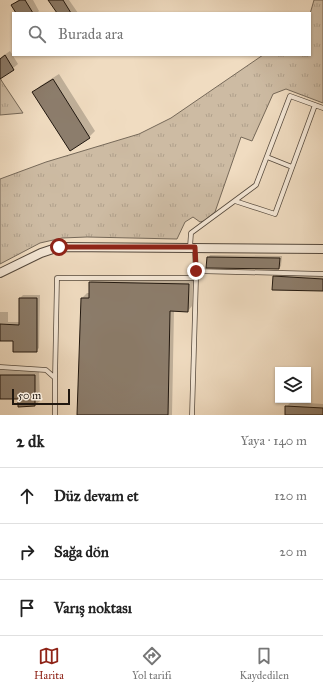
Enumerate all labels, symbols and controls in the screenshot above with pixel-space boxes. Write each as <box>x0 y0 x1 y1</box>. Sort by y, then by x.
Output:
search box <box>12 12 311 56</box>
icon: search <box>26 23 48 45</box>
text: Burada ara <box>58 25 123 43</box>
route start <box>50 238 68 256</box>
route end <box>187 262 205 280</box>
map controls <box>275 367 311 403</box>
button: layers <box>275 367 311 403</box>
scale bar <box>12 387 70 406</box>
text: 50 m <box>18 389 41 402</box>
text: 2 dk <box>16 431 44 452</box>
text: Yaya · 140 m <box>241 433 307 449</box>
icon: ahead <box>16 485 38 507</box>
text: Düz devam et <box>54 487 139 505</box>
text: 120 m <box>274 488 307 504</box>
icon: right <box>16 541 38 563</box>
text: Sağa dön <box>54 543 109 561</box>
text: 20 m <box>279 544 307 560</box>
icon: arrive <box>16 597 38 619</box>
text: Varış noktası <box>54 599 132 617</box>
tab: Harita <box>34 645 64 682</box>
tab: Yol tarifi <box>132 645 171 682</box>
tab: Kaydedilen <box>239 645 289 682</box>

